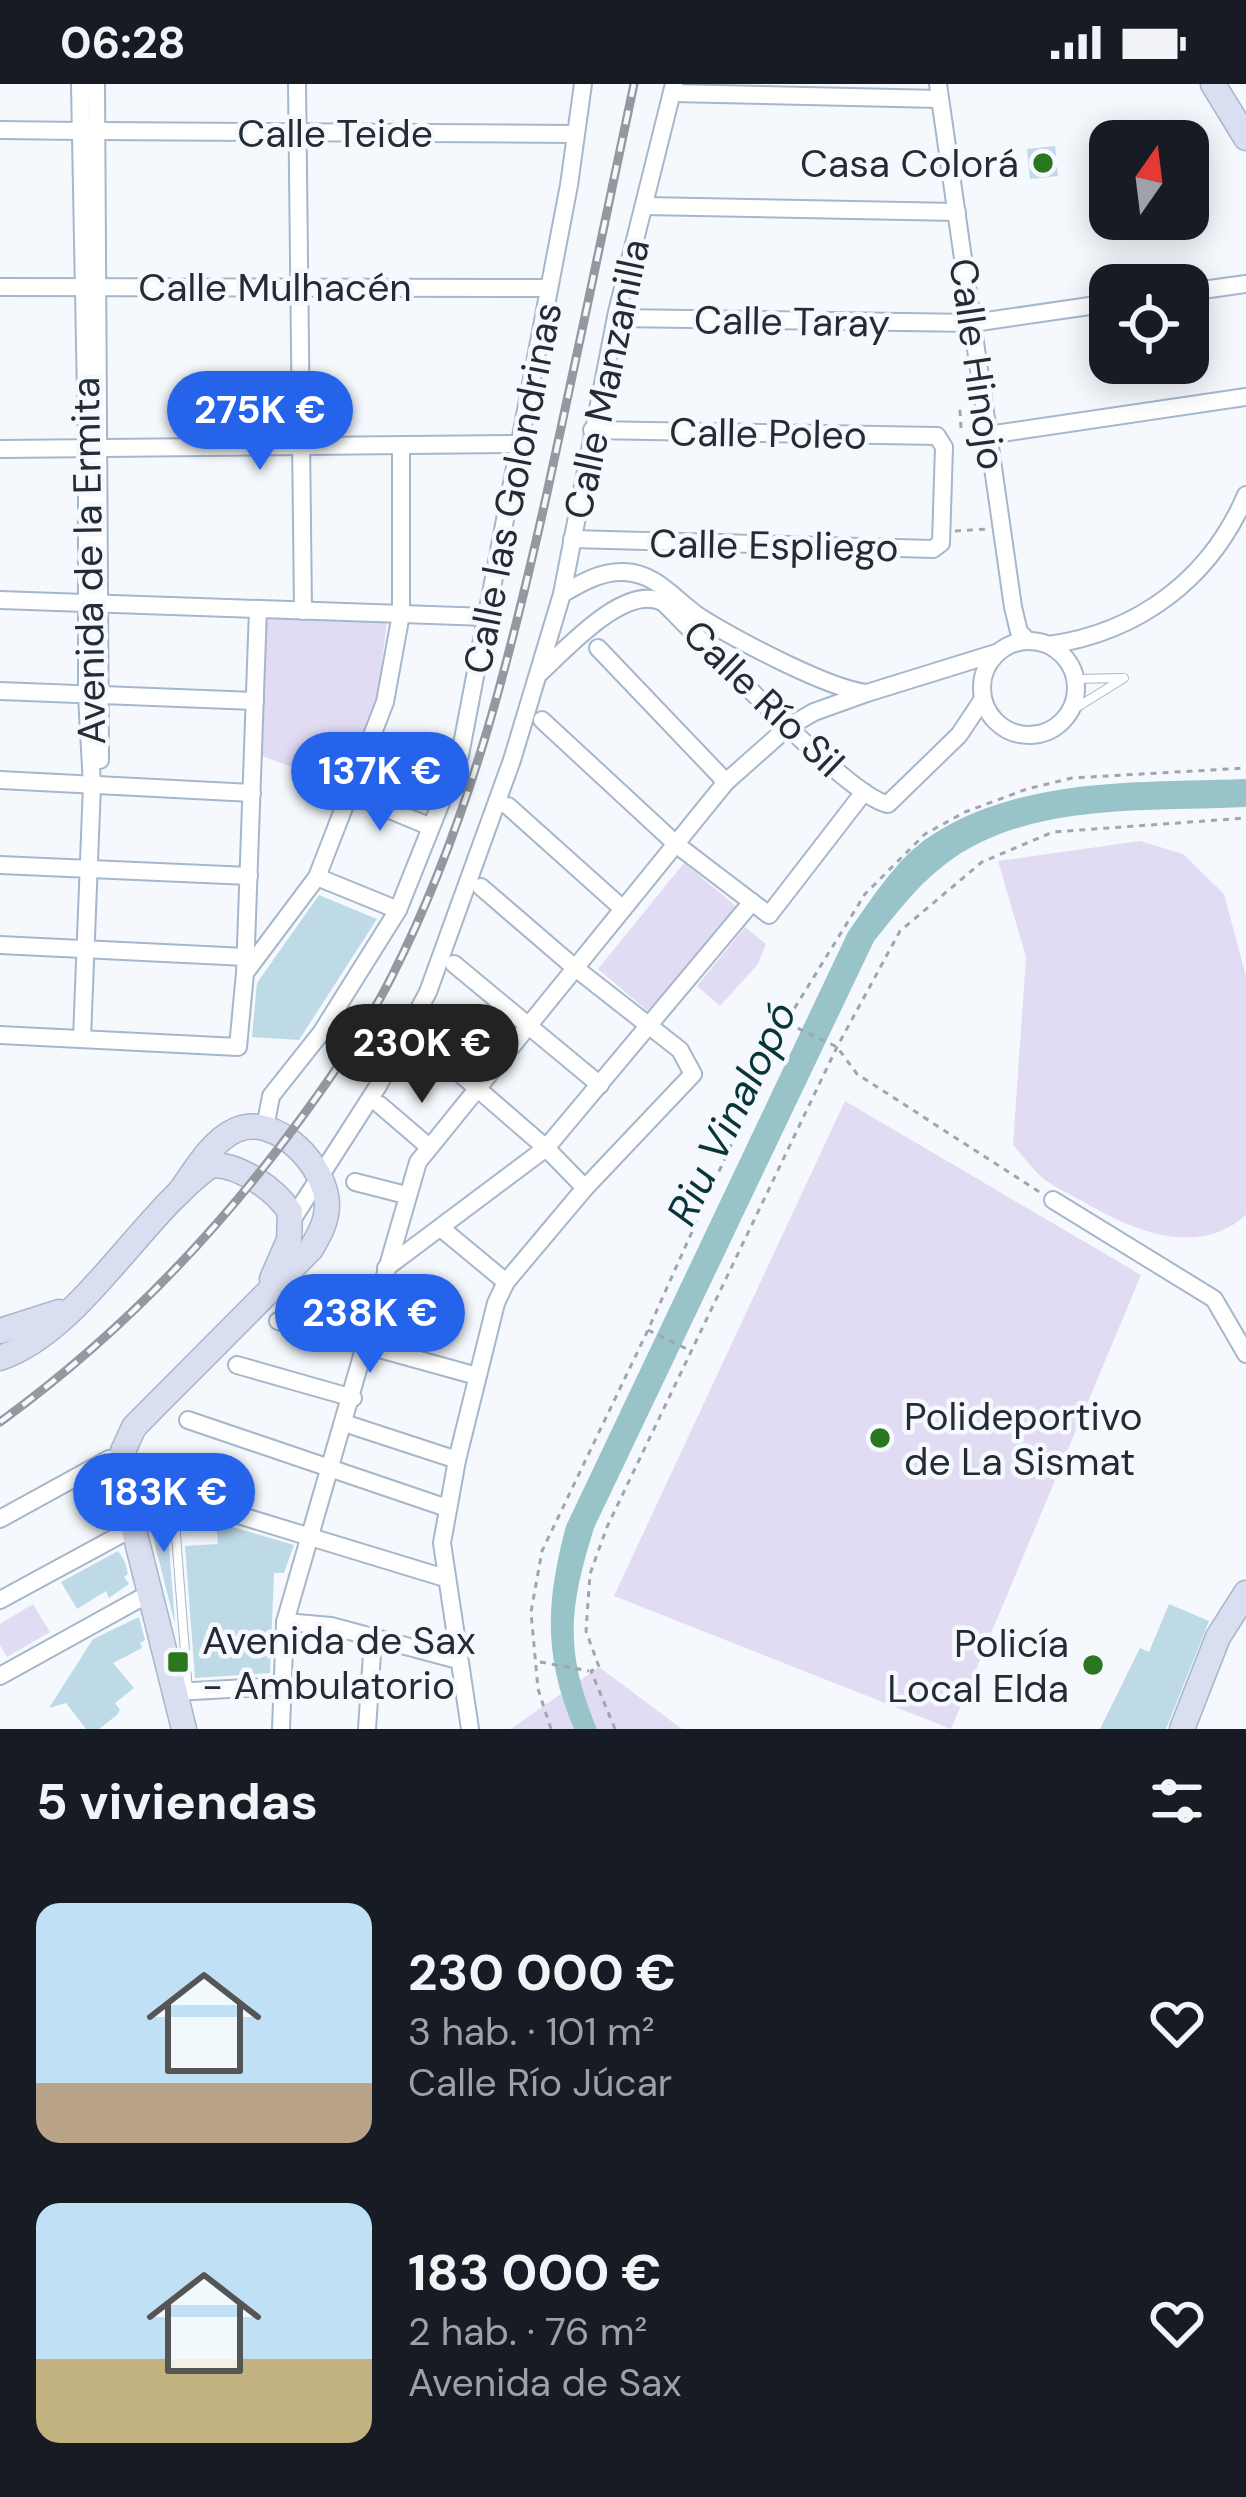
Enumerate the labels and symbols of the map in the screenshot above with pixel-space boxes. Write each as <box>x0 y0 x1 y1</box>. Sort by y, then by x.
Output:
street label: Calle Teide <box>237 108 433 159</box>
north arrow <box>1089 120 1209 240</box>
place label: Casa Colorá <box>800 138 1019 189</box>
marker: Casa Colorá <box>1030 150 1056 176</box>
street label: Calle Manzanilla <box>552 234 661 524</box>
street label: Calle Hinojo <box>937 255 1018 473</box>
street label: Calle Mulhacén <box>138 262 412 313</box>
street label: Calle Taray <box>694 294 890 349</box>
street label: Calle las Golondrinas <box>451 298 574 678</box>
pin: 275K € <box>162 371 358 473</box>
street label: Avenida de la Ermita <box>60 377 117 745</box>
street label: Calle Poleo <box>669 406 867 461</box>
street label: Calle Espliego <box>649 518 899 573</box>
street label: Calle Río Sil <box>672 609 855 788</box>
pin: 137K € <box>282 732 478 834</box>
water label: Riu Vinalopó <box>654 992 809 1234</box>
pin: 230K € <box>324 1004 520 1106</box>
pin: 238K € <box>272 1274 468 1376</box>
place label: Polideportivo de La Sismat <box>904 1391 1143 1487</box>
marker: Polideportivo de La Sismat <box>867 1425 893 1451</box>
pin: 183K € <box>66 1453 262 1555</box>
place label: Avenida de Sax - Ambulatorio <box>202 1615 476 1711</box>
place label: Policía Local Elda <box>887 1618 1069 1714</box>
marker: Avenida de Sax - Ambulatorio <box>165 1649 191 1675</box>
marker: Policía Local Elda <box>1080 1652 1106 1678</box>

